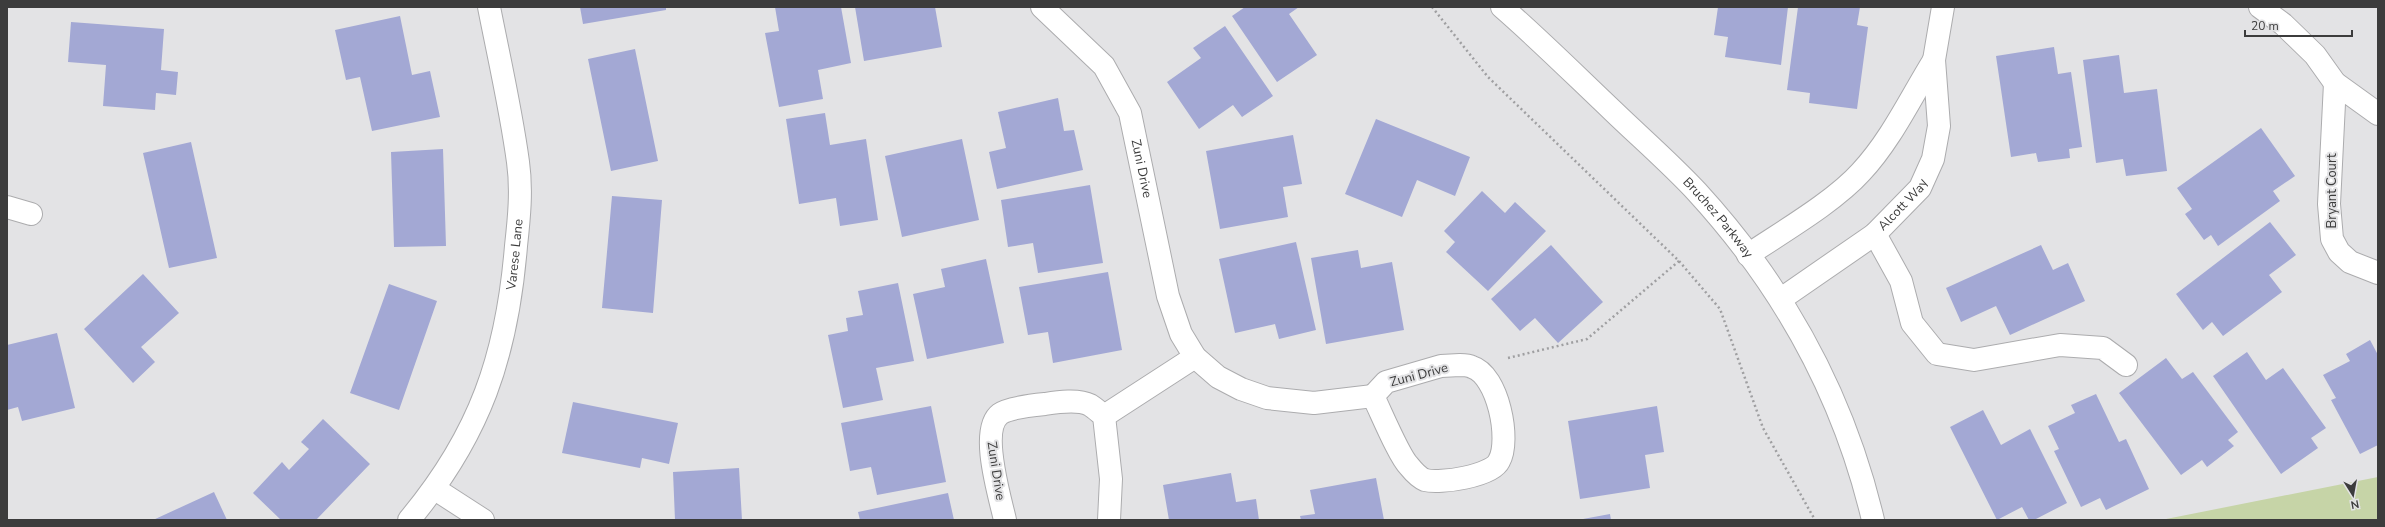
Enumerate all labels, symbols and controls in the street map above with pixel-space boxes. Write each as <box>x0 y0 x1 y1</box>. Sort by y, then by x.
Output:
scale bar <box>2245 12 2352 38</box>
text: 20 m <box>2251 18 2279 34</box>
street label: Zuni Drive <box>1127 138 1156 200</box>
street label: Bryant Court <box>2323 153 2341 228</box>
street label: Bruchez Parkway <box>1679 173 1757 262</box>
street label: Alcott Way <box>1874 176 1932 235</box>
street label: Varese Lane <box>502 218 528 292</box>
street label: Zuni Drive <box>1388 359 1450 391</box>
street label: Zuni Drive <box>982 440 1010 502</box>
north arrow <box>2333 475 2373 515</box>
text: N <box>2349 496 2360 512</box>

